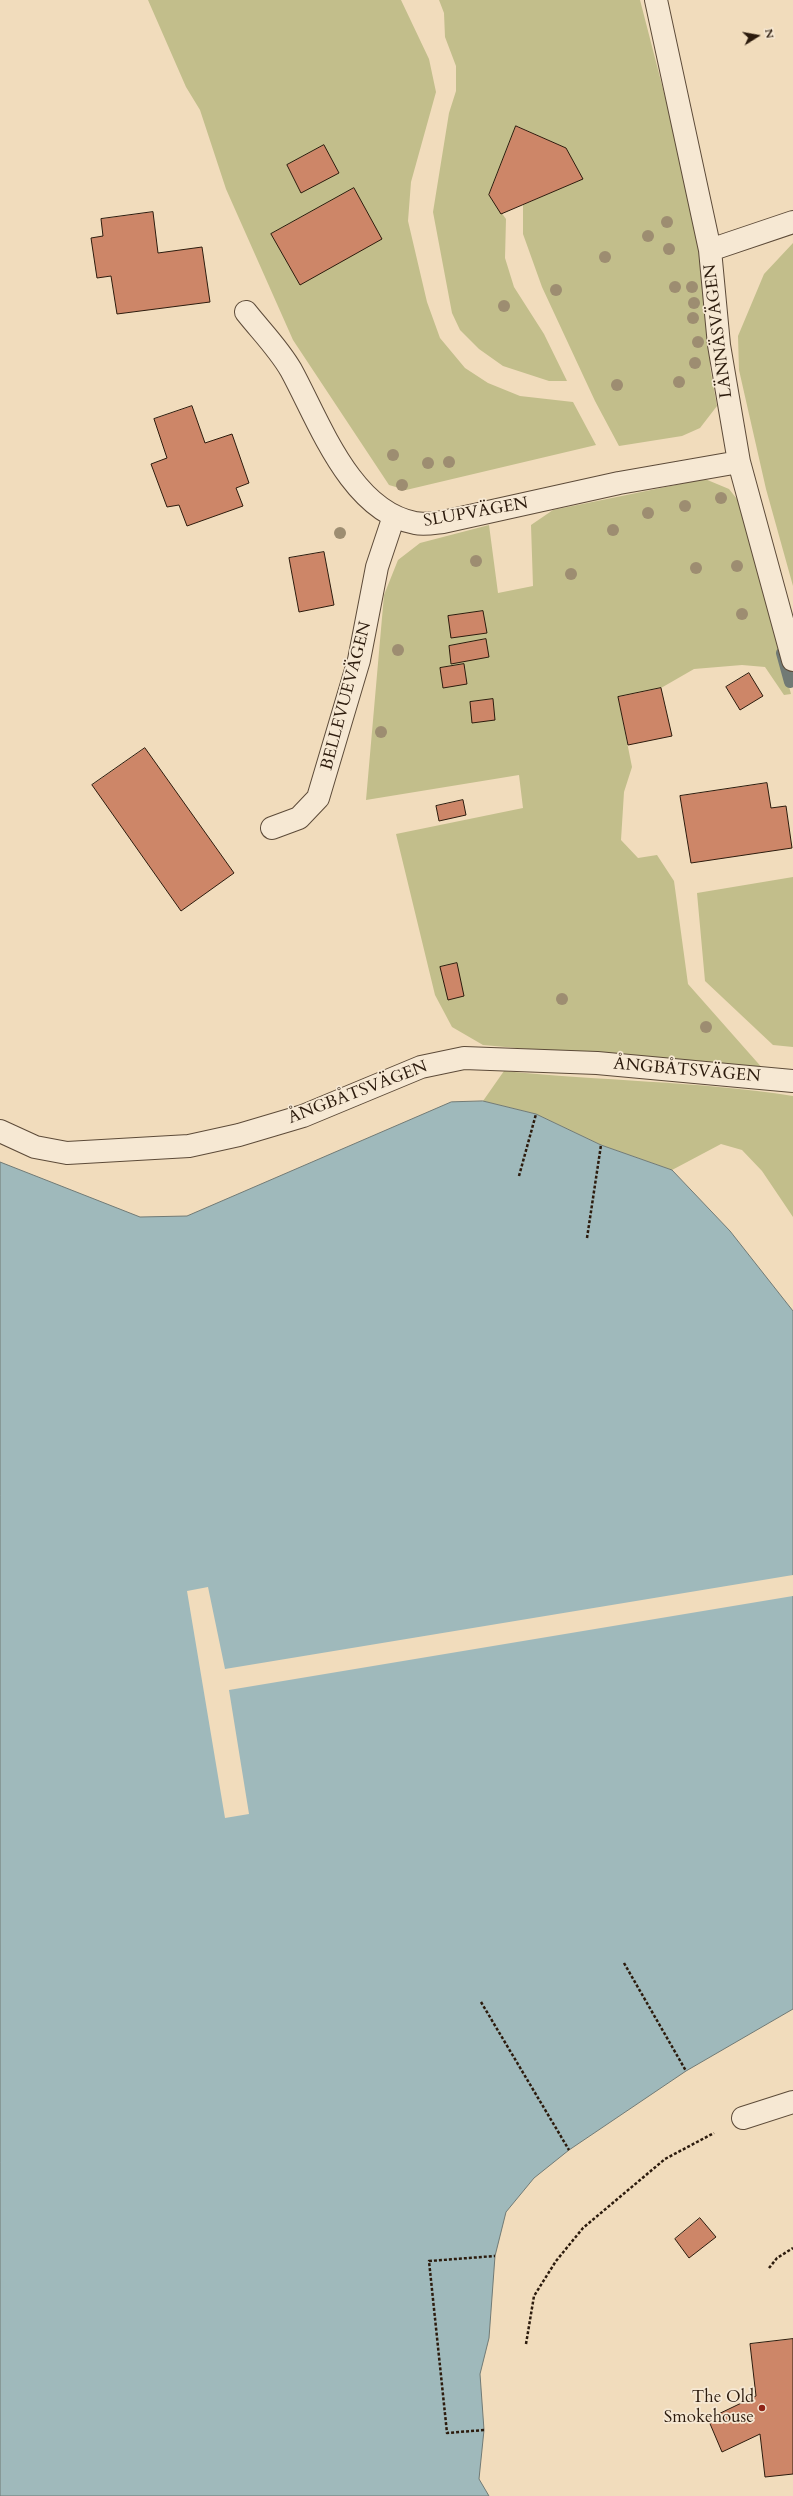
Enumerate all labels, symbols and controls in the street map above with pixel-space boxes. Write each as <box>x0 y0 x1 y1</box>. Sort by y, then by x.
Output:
north arrow <box>737 16 777 56</box>
text: N <box>761 27 778 40</box>
street label: LÄNNÄSVÄGEN <box>701 263 737 399</box>
street label: SLUPVÄGEN <box>422 494 530 532</box>
street label: BELLEVUEVÄGEN <box>317 619 377 773</box>
street label: ÅNGBÅTSVÄGEN <box>613 1054 761 1088</box>
street label: ÅNGBÅTSVÄGEN <box>285 1057 431 1129</box>
place label: The Old Smokehouse <box>664 2388 754 2428</box>
marker: The Old Smokehouse <box>757 2403 767 2413</box>

